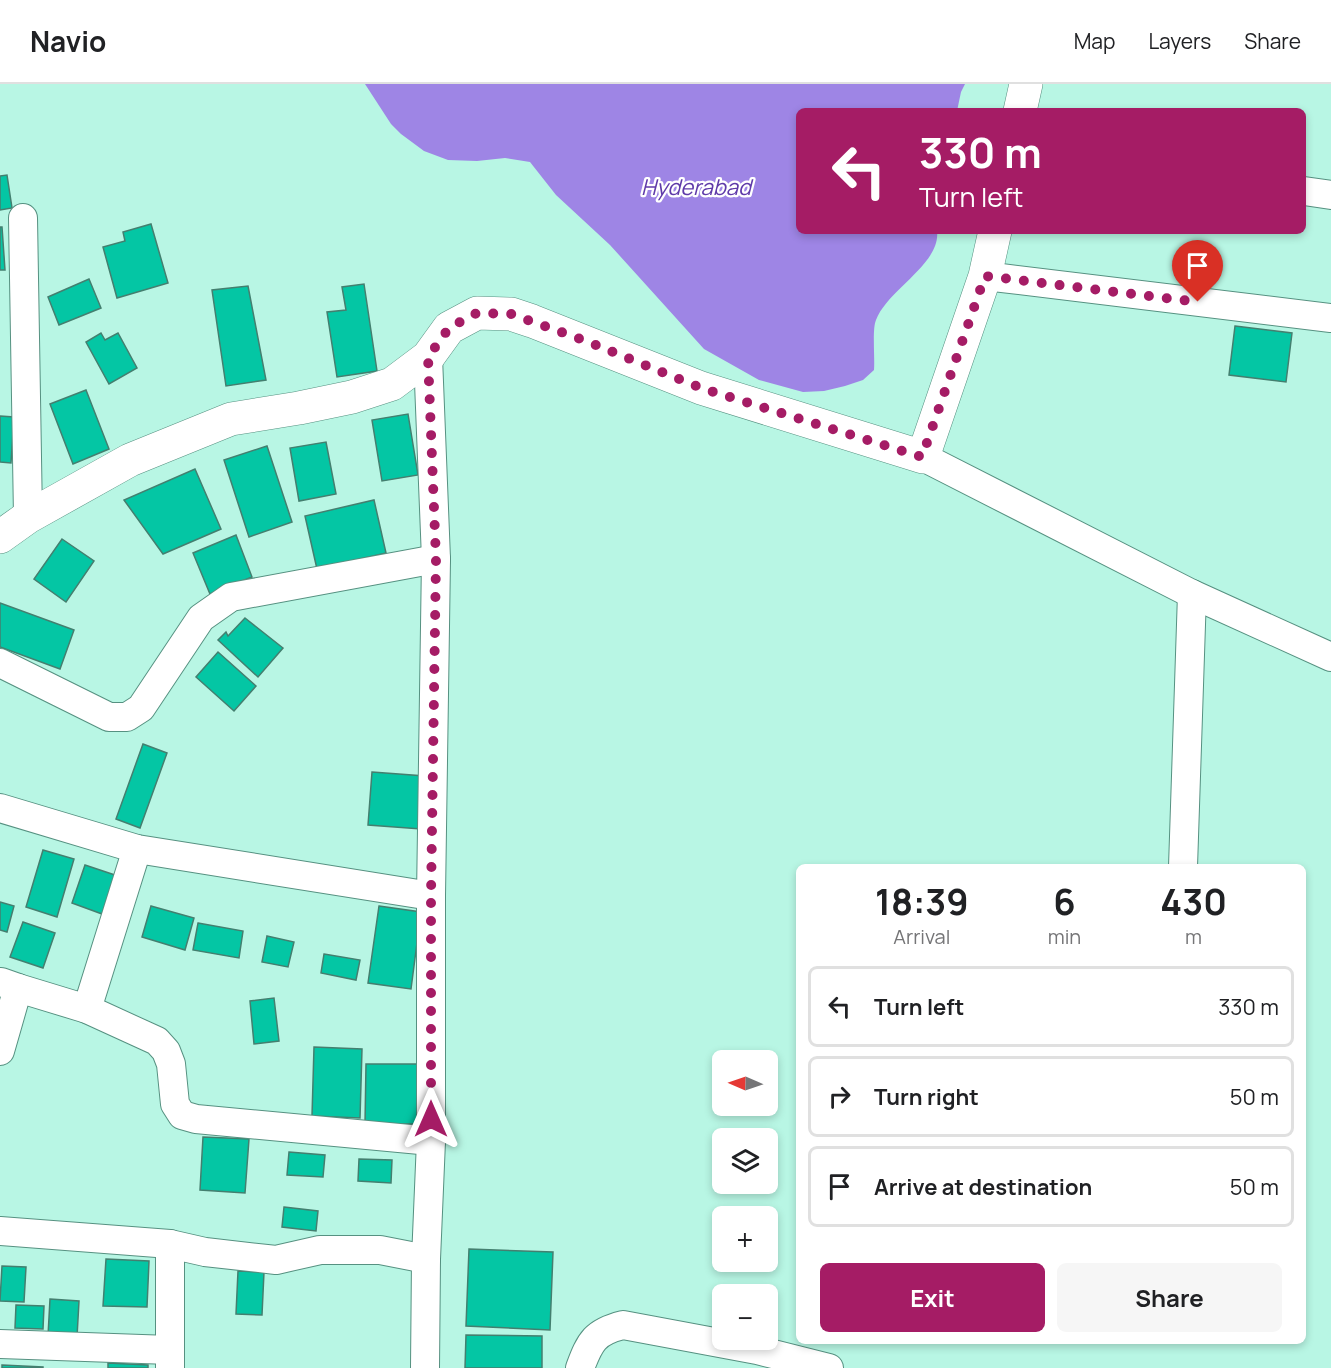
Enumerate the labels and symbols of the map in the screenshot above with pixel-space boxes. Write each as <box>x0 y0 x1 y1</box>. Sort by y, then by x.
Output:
water label: Hyderabad <box>641 172 754 202</box>
pin <box>1172 240 1223 302</box>
north arrow <box>712 1050 778 1116</box>
position arrow <box>399 1087 463 1151</box>

